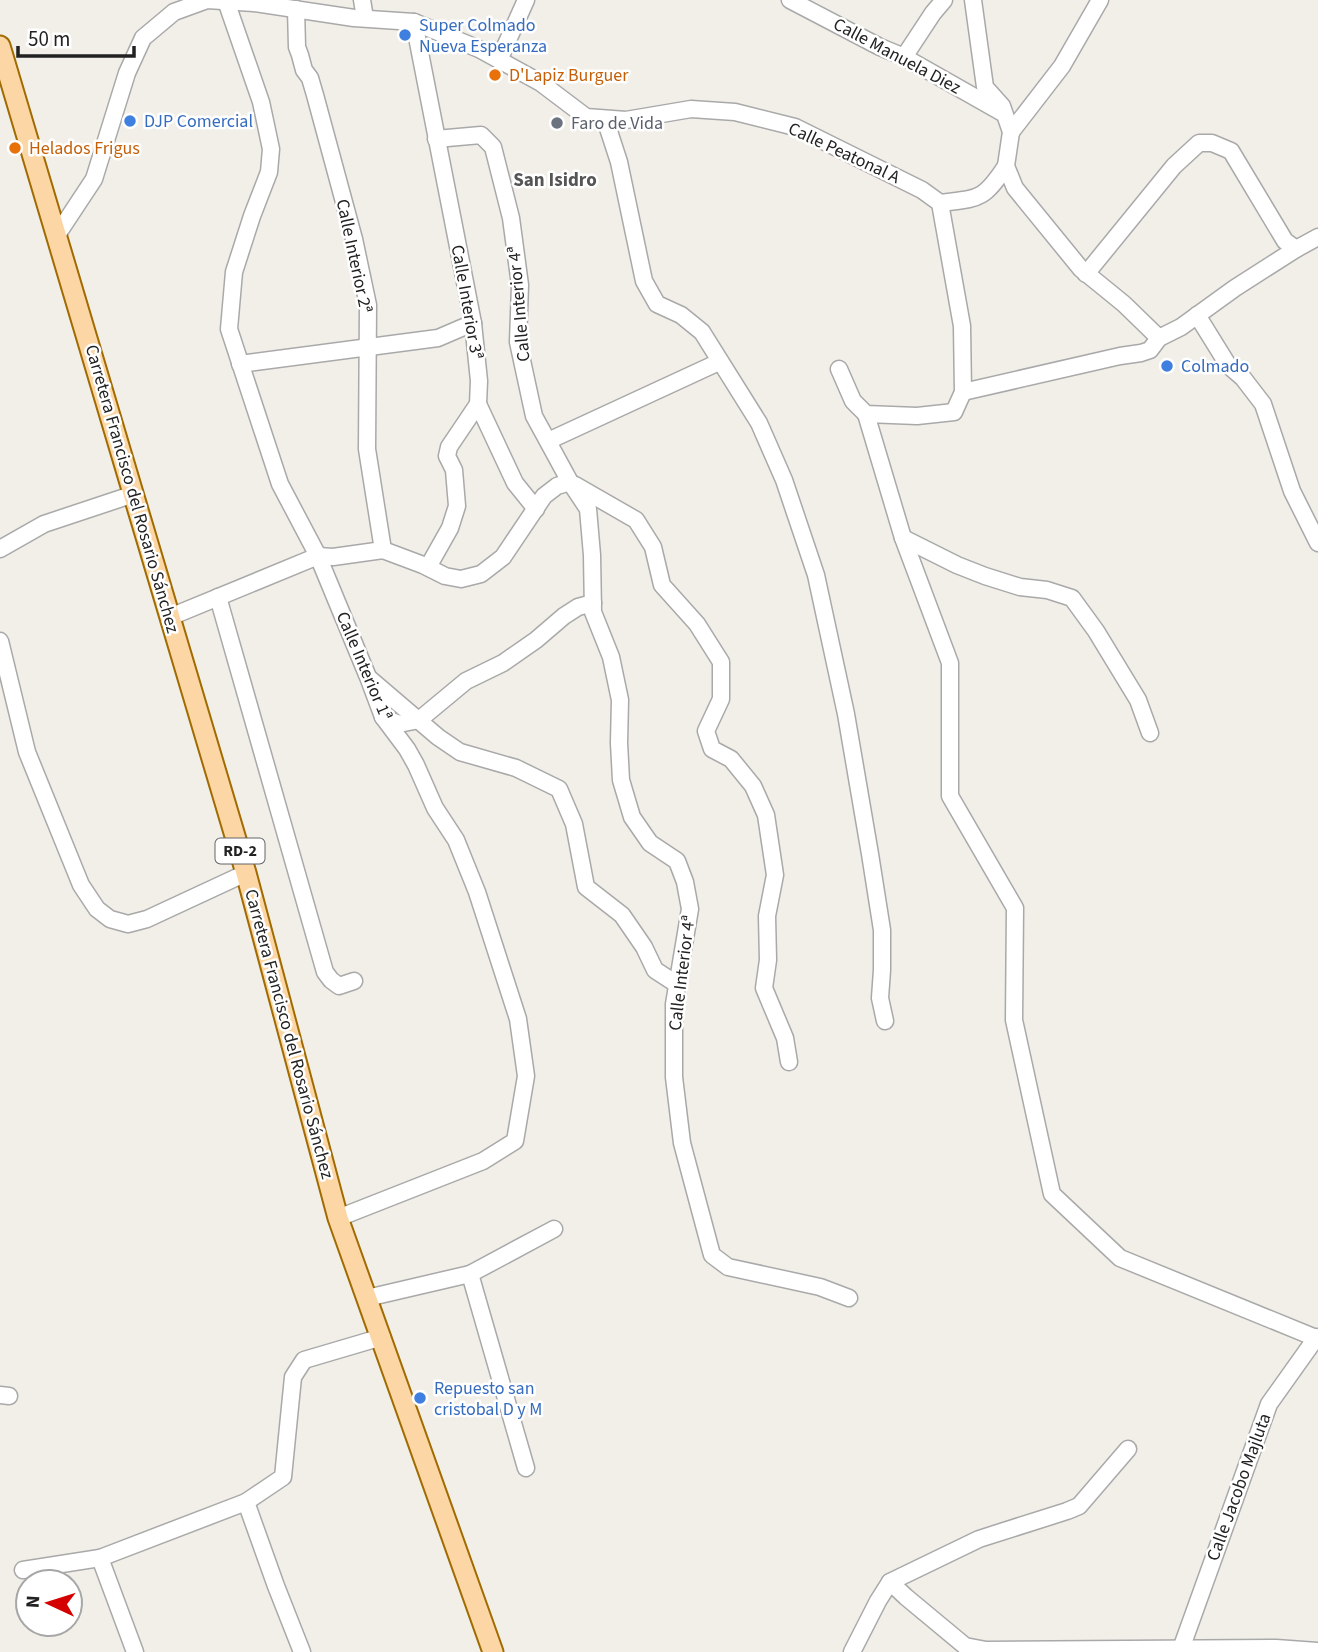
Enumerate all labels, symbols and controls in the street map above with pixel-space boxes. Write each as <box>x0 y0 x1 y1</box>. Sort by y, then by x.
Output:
street label: Calle Manuela Diez <box>829 12 965 100</box>
place label: Super Colmado Nueva Esperanza <box>419 13 547 59</box>
scale bar <box>18 14 133 58</box>
text: 50 m <box>28 24 70 54</box>
marker: Super Colmado Nueva Esperanza <box>397 27 413 43</box>
place label: D'Lapiz Burguer <box>509 63 629 88</box>
marker: D'Lapiz Burguer <box>487 67 503 83</box>
place label: DJP Comercial <box>144 109 253 134</box>
place label: Faro de Vida <box>571 111 663 136</box>
marker: DJP Comercial <box>122 113 138 129</box>
marker: Faro de Vida <box>549 115 565 131</box>
street label: Calle Peatonal A <box>784 116 904 190</box>
place label: Helados Frigus <box>29 136 140 161</box>
marker: Helados Frigus <box>7 140 23 156</box>
district label: San Isidro <box>513 167 597 194</box>
street label: Calle Interior 2ª <box>330 197 378 315</box>
street label: Calle Interior 3ª <box>445 243 489 361</box>
street label: Calle Interior 4ª <box>501 245 537 363</box>
street label: Carretera Francisco del Rosario Sánchez <box>79 342 185 636</box>
place label: Colmado <box>1181 354 1249 379</box>
marker: Colmado <box>1159 358 1175 374</box>
street label: Calle Interior 1ª <box>330 608 398 724</box>
road number: RD-2 <box>216 838 264 864</box>
street label: Carretera Francisco del Rosario Sánchez <box>238 886 340 1182</box>
street label: Calle Interior 4ª <box>663 914 701 1032</box>
place label: Repuesto san cristobal D y M <box>434 1376 542 1422</box>
marker: Repuesto san cristobal D y M <box>412 1390 428 1406</box>
street label: Calle Jacobo Majluta <box>1201 1410 1277 1564</box>
north arrow <box>14 1568 84 1638</box>
text: N <box>20 1595 47 1609</box>

